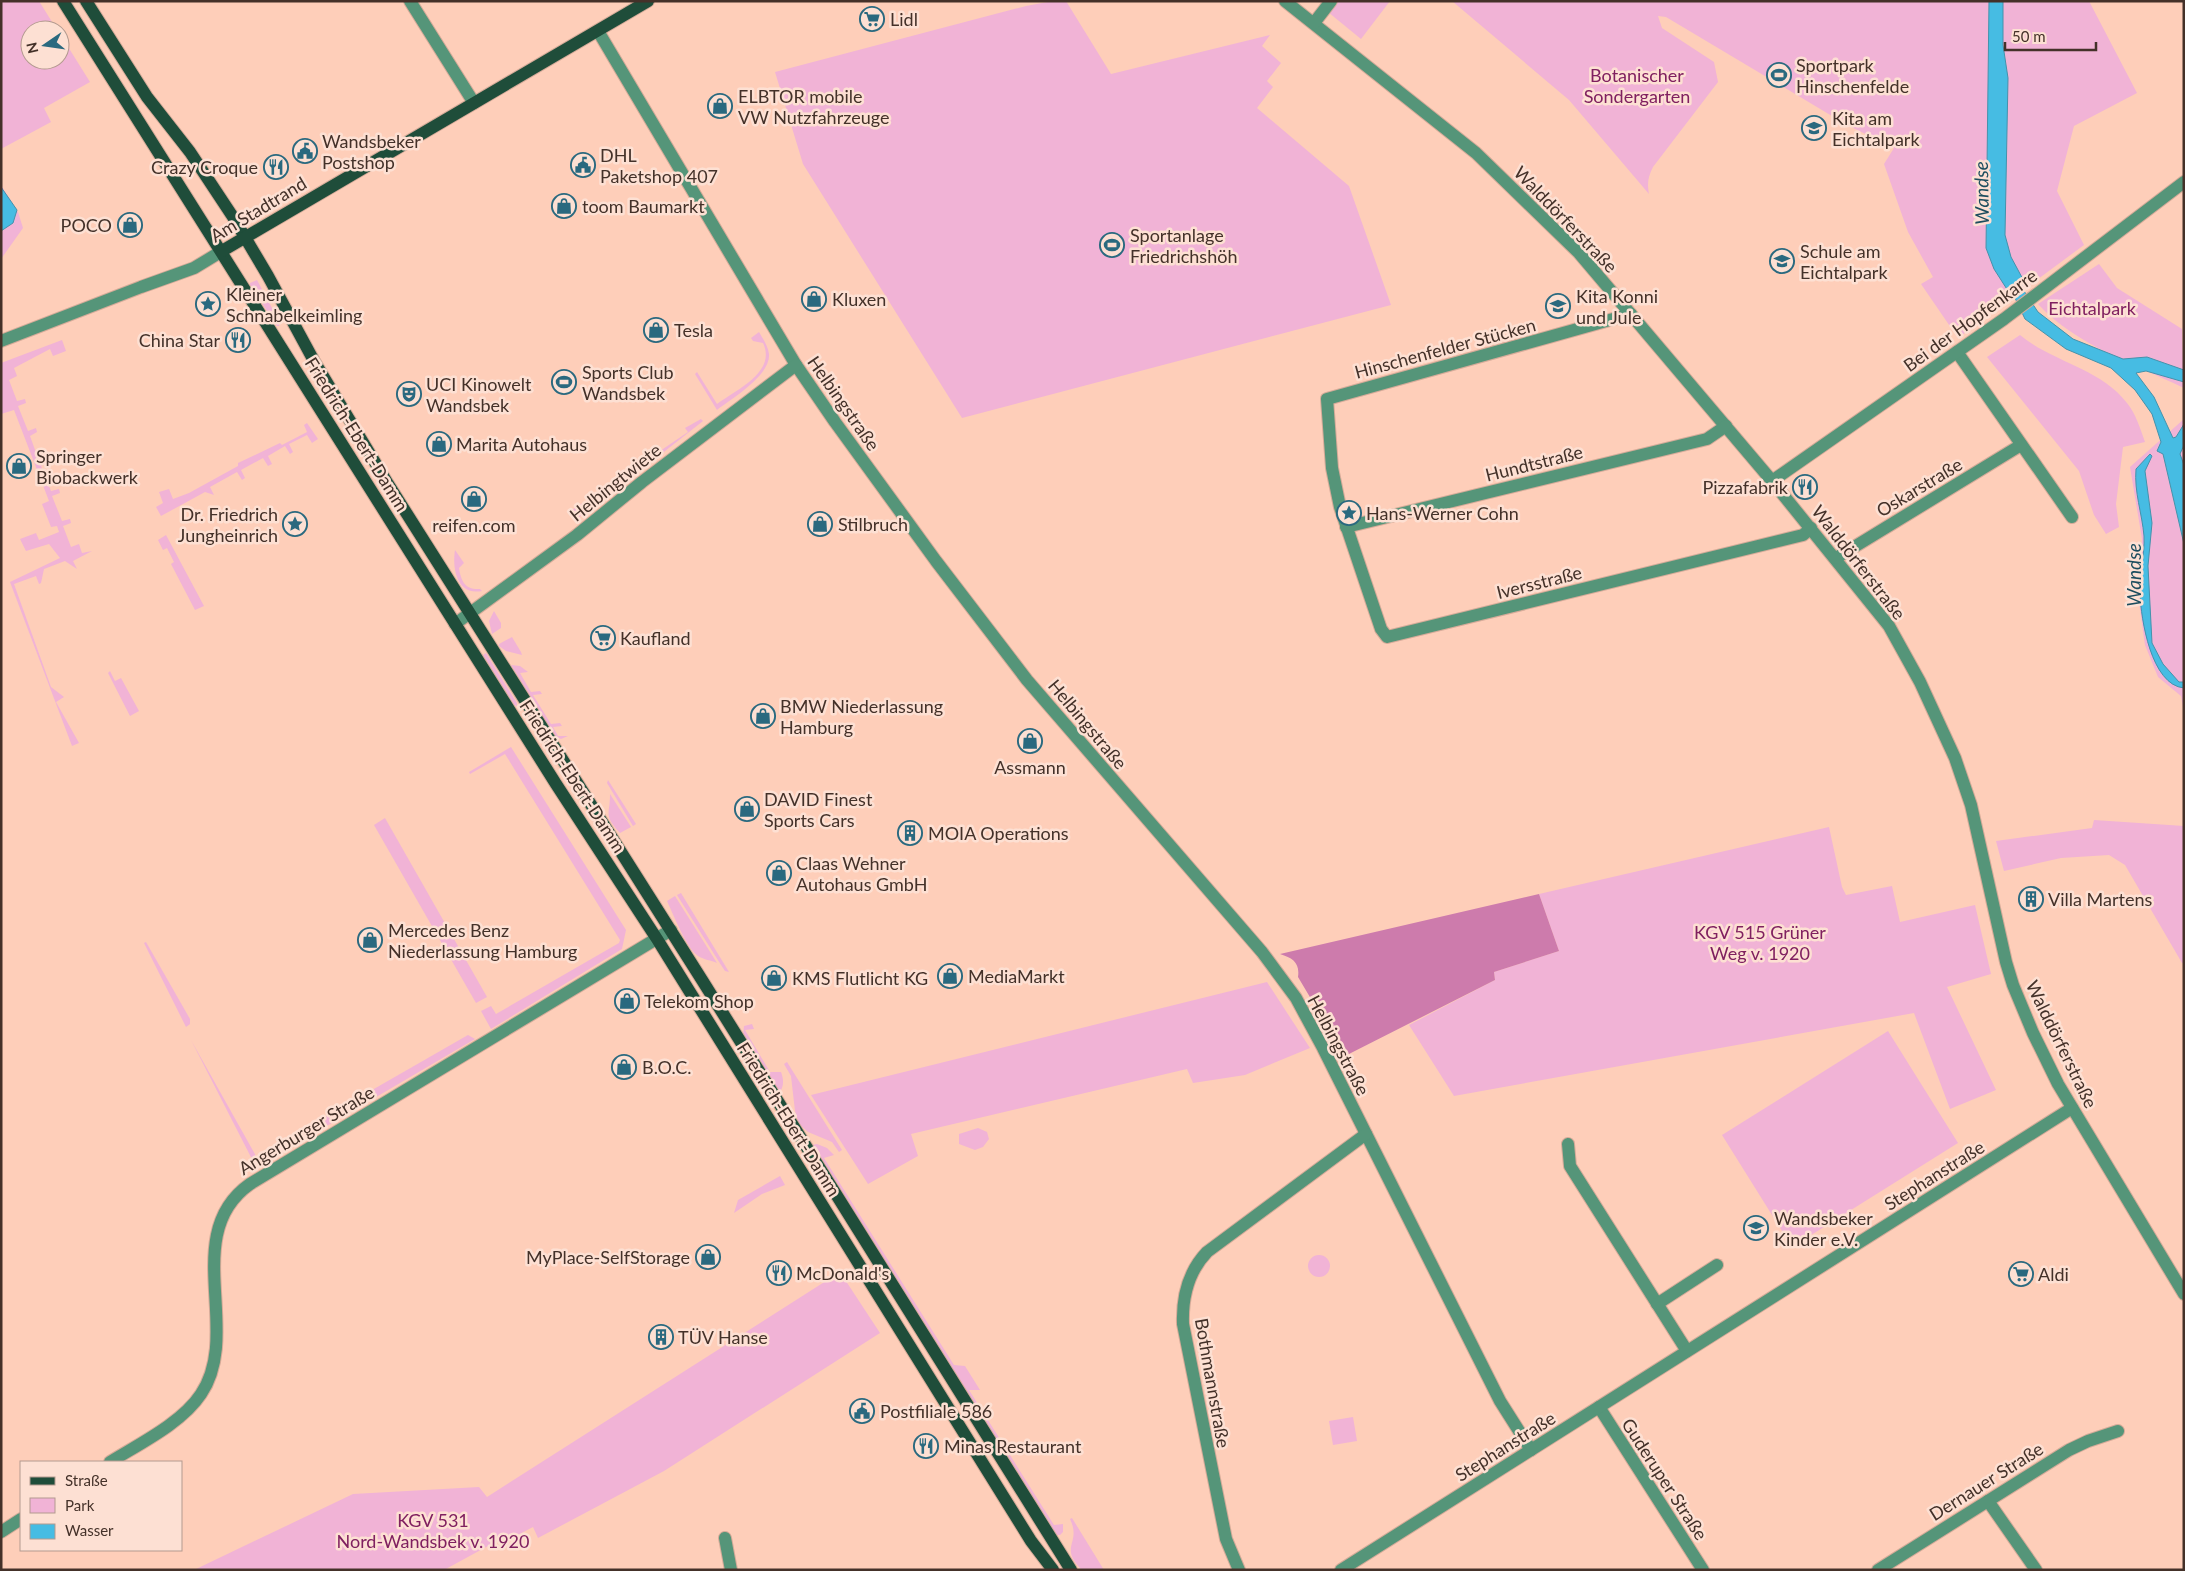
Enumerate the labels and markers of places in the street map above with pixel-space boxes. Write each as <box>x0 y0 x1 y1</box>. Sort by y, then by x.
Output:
supermarket icon: Lidl <box>859 6 885 32</box>
place label: Lidl <box>890 8 918 30</box>
place label: Sportpark Hinschenfelde <box>1796 54 1909 97</box>
sports icon: Sportpark Hinschenfelde <box>1766 62 1792 88</box>
place label: ELBTOR mobile VW Nutzfahrzeuge <box>738 85 889 128</box>
shop icon: ELBTOR mobile VW Nutzfahrzeuge <box>707 93 733 119</box>
place label: Kita am Eichtalpark <box>1832 107 1920 150</box>
school or university icon: Kita am Eichtalpark <box>1801 115 1827 141</box>
place label: Wandsbeker Postshop <box>322 130 421 173</box>
public building icon: Wandsbeker Postshop <box>292 138 318 164</box>
place label: DHL Paketshop 407 <box>600 144 718 187</box>
public building icon: DHL Paketshop 407 <box>570 152 596 178</box>
restaurant icon: Crazy Croque <box>263 154 289 180</box>
place label: Crazy Croque <box>151 156 258 178</box>
shop icon: toom Baumarkt <box>551 193 577 219</box>
place label: toom Baumarkt <box>582 195 705 217</box>
shop icon: POCO <box>117 212 143 238</box>
place label: POCO <box>61 214 112 236</box>
place label: Sportanlage Friedrichshöh <box>1130 224 1237 267</box>
sports icon: Sportanlage Friedrichshöh <box>1099 232 1125 258</box>
place label: Schule am Eichtalpark <box>1800 240 1888 283</box>
school or university icon: Schule am Eichtalpark <box>1769 248 1795 274</box>
place label: Kleiner Schnabelkeimling <box>226 283 362 326</box>
place label: Kita Konni und Jule <box>1576 285 1658 328</box>
shop icon: Kluxen <box>801 286 827 312</box>
place label: Kluxen <box>832 288 886 310</box>
place icon: Kleiner Schnabelkeimling <box>195 291 221 317</box>
school or university icon: Kita Konni und Jule <box>1545 293 1571 319</box>
shop icon: Tesla <box>643 317 669 343</box>
place label: Tesla <box>674 319 713 341</box>
restaurant icon: China Star <box>225 327 251 353</box>
place label: China Star <box>139 329 220 351</box>
place label: Sports Club Wandsbek <box>582 361 674 404</box>
sports icon: Sports Club Wandsbek <box>551 369 577 395</box>
place label: UCI Kinowelt Wandsbek <box>426 373 532 416</box>
theatre icon: UCI Kinowelt Wandsbek <box>396 381 422 407</box>
shop icon: Marita Autohaus <box>426 431 452 457</box>
place label: Marita Autohaus <box>456 433 587 455</box>
place label: Springer Biobackwerk <box>36 445 139 488</box>
shop icon: Springer Biobackwerk <box>6 453 32 479</box>
restaurant icon: Pizzafabrik <box>1792 474 1818 500</box>
place label: Pizzafabrik <box>1703 476 1789 498</box>
shop icon: reifen.com <box>461 486 487 512</box>
place icon: Hans-Werner Cohn <box>1336 500 1362 526</box>
place label: Hans-Werner Cohn <box>1366 502 1519 524</box>
place label: Dr. Friedrich Jungheinrich <box>178 503 278 546</box>
place icon: Dr. Friedrich Jungheinrich <box>282 511 308 537</box>
shop icon: Stilbruch <box>807 511 833 537</box>
place label: Stilbruch <box>838 513 908 535</box>
place label: reifen.com <box>432 514 516 536</box>
supermarket icon: Kaufland <box>590 625 616 651</box>
place label: Kaufland <box>620 627 691 649</box>
place label: BMW Niederlassung Hamburg <box>780 695 943 738</box>
shop icon: BMW Niederlassung Hamburg <box>750 703 776 729</box>
shop icon: Assmann <box>1017 728 1043 754</box>
place label: Assmann <box>994 756 1066 778</box>
place label: DAVID Finest Sports Cars <box>764 788 873 831</box>
shop icon: DAVID Finest Sports Cars <box>734 796 760 822</box>
building icon: MOIA Operations <box>897 820 923 846</box>
place label: MOIA Operations <box>928 822 1069 844</box>
place label: Claas Wehner Autohaus GmbH <box>796 852 927 895</box>
shop icon: Claas Wehner Autohaus GmbH <box>766 860 792 886</box>
building icon: Villa Martens <box>2018 886 2044 912</box>
place label: Villa Martens <box>2048 888 2152 910</box>
place label: Mercedes Benz Niederlassung Hamburg <box>388 919 577 962</box>
shop icon: Mercedes Benz Niederlassung Hamburg <box>357 927 383 953</box>
shop icon: MediaMarkt <box>937 963 963 989</box>
shop icon: KMS Flutlicht KG <box>761 965 787 991</box>
place label: MediaMarkt <box>968 965 1065 987</box>
place label: KMS Flutlicht KG <box>792 967 928 989</box>
shop icon: Telekom Shop <box>614 988 640 1014</box>
place label: Telekom Shop <box>644 990 754 1012</box>
shop icon: B.O.C. <box>611 1054 637 1080</box>
place label: B.O.C. <box>642 1056 692 1078</box>
place label: Wandsbeker Kinder e.V. <box>1774 1207 1873 1250</box>
school or university icon: Wandsbeker Kinder e.V. <box>1743 1215 1769 1241</box>
shop icon: MyPlace-SelfStorage <box>695 1244 721 1270</box>
place label: MyPlace-SelfStorage <box>526 1246 690 1268</box>
restaurant icon: McDonald's <box>766 1260 792 1286</box>
supermarket icon: Aldi <box>2008 1261 2034 1287</box>
place label: McDonald's <box>796 1262 890 1284</box>
place label: Aldi <box>2038 1263 2069 1285</box>
building icon: TÜV Hanse <box>648 1324 674 1350</box>
place label: TÜV Hanse <box>678 1326 768 1348</box>
public building icon: Postfiliale 586 <box>849 1398 875 1424</box>
place label: Postfiliale 586 <box>880 1400 992 1422</box>
restaurant icon: Minas Restaurant <box>913 1433 939 1459</box>
place label: Minas Restaurant <box>944 1435 1082 1457</box>

